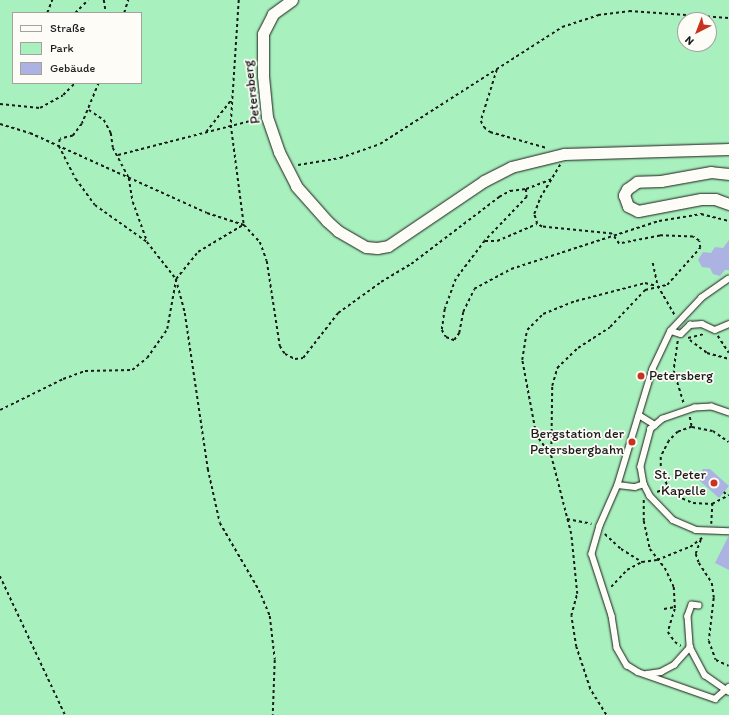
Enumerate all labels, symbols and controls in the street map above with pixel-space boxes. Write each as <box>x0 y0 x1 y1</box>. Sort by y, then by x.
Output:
legend <box>12 12 142 84</box>
north arrow <box>677 12 717 52</box>
text: Straße <box>50 21 85 35</box>
text: N <box>682 33 696 48</box>
text: Park <box>50 41 74 55</box>
street label: Petersberg <box>240 59 264 125</box>
text: Gebäude <box>50 61 95 75</box>
place label: Petersberg <box>649 368 713 384</box>
marker: Petersberg <box>636 371 646 381</box>
place label: Bergstation der Petersbergbahn <box>530 426 624 458</box>
marker: Bergstation der Petersbergbahn <box>627 437 637 447</box>
place label: St. Peter Kapelle <box>655 467 706 500</box>
marker: St. Peter Kapelle <box>709 478 719 488</box>

